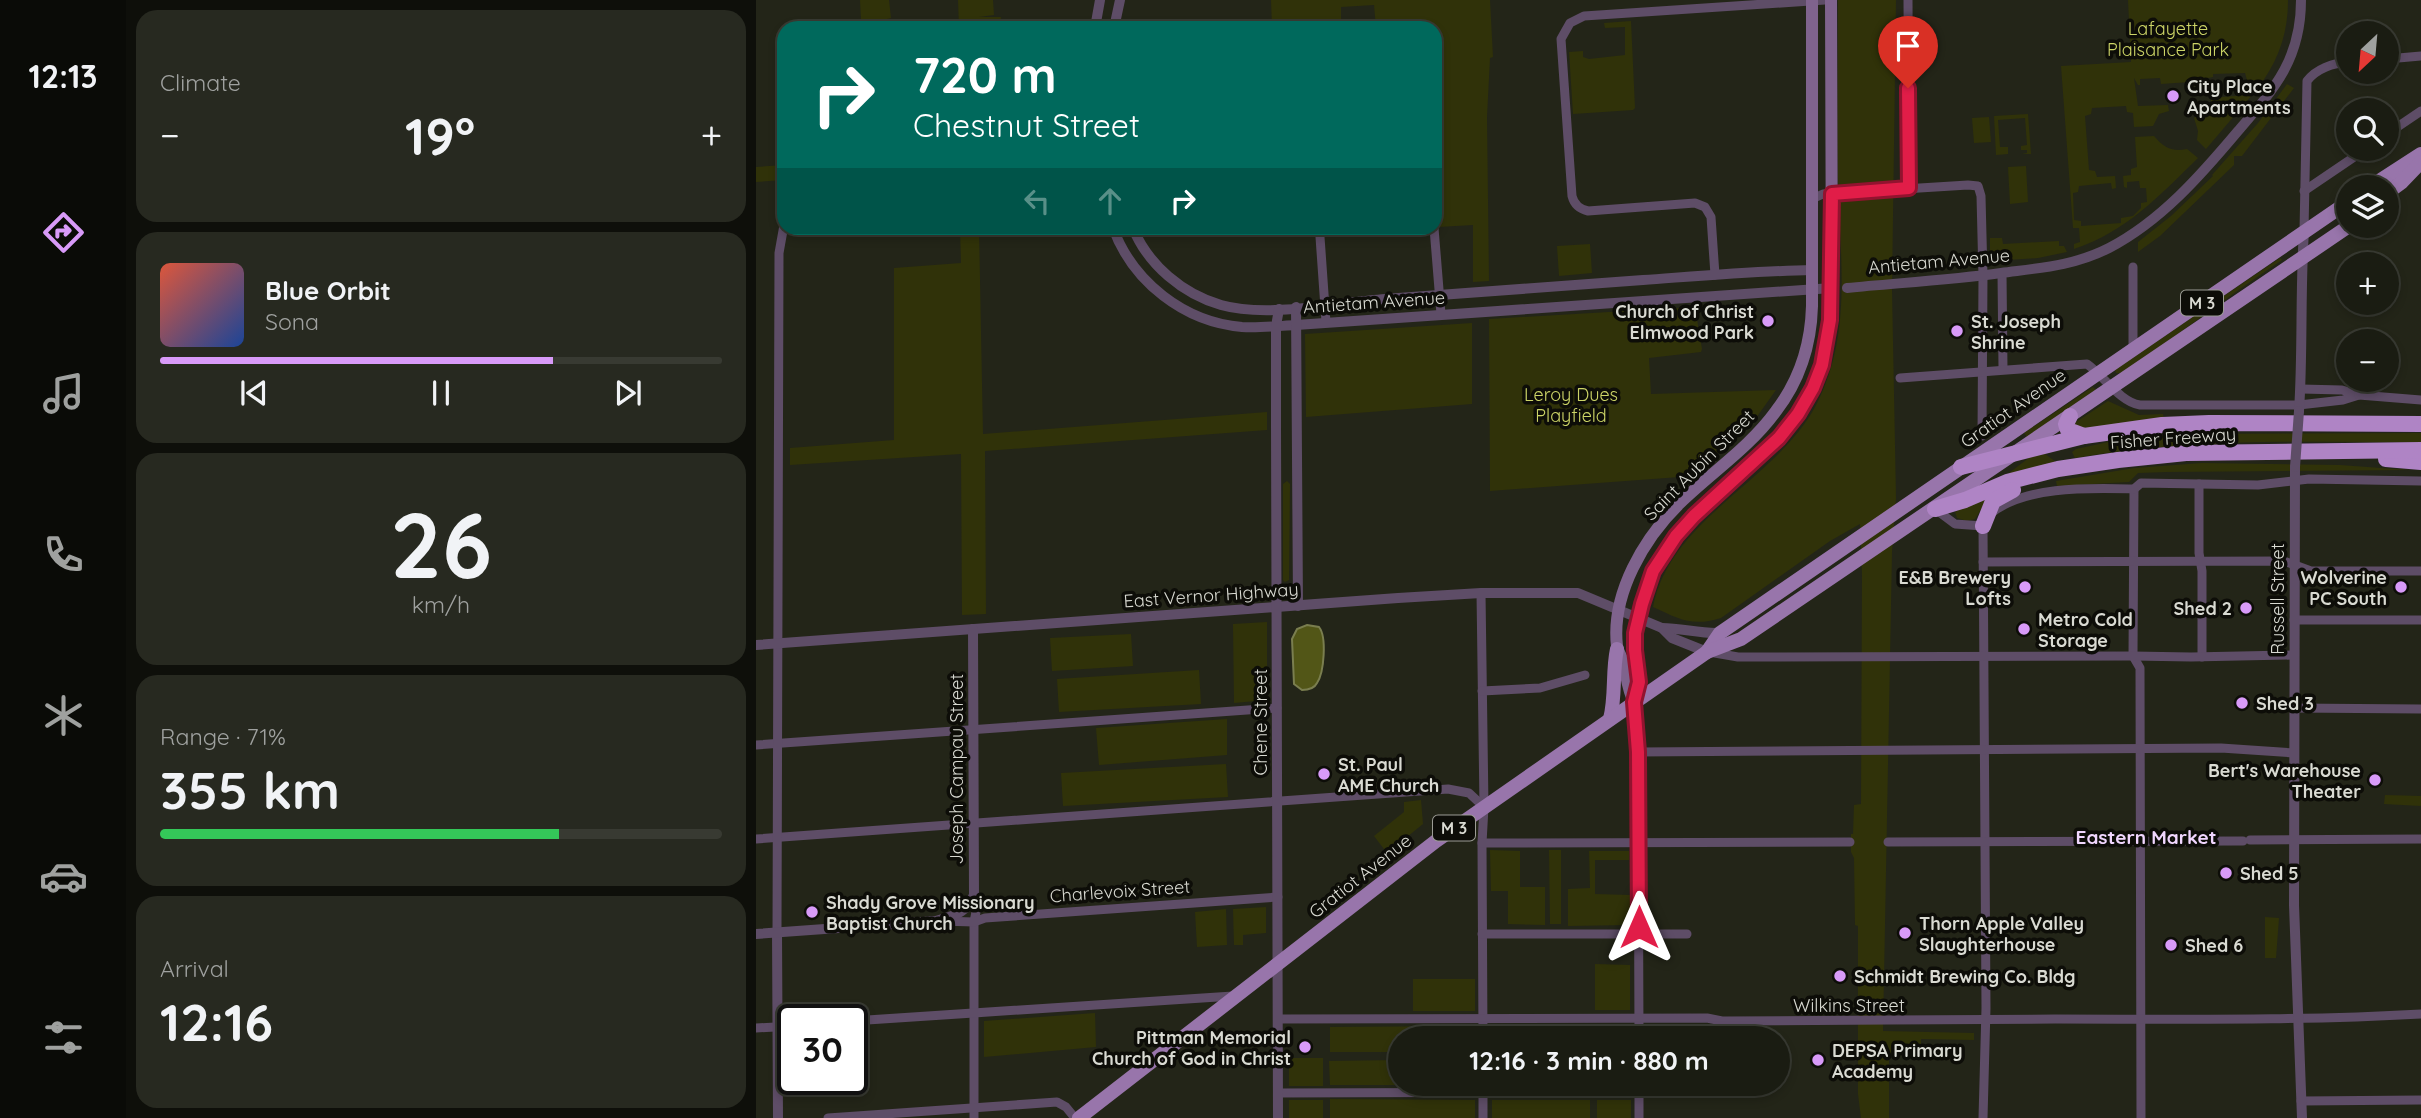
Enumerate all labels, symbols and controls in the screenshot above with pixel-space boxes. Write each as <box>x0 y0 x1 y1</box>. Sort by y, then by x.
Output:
pin <box>1878 16 1938 88</box>
park label: Lafayette Plaisance Park <box>2107 17 2229 61</box>
north arrow <box>2336 21 2399 84</box>
map controls <box>2336 21 2399 392</box>
icon: arrive <box>1889 27 1927 65</box>
text: 720 m <box>913 44 1057 105</box>
icon: right <box>798 49 889 140</box>
text: 12:13 <box>28 56 98 96</box>
text: Climate <box>160 68 241 97</box>
place label: City Place Apartments <box>2187 75 2291 119</box>
marker: City Place Apartments <box>2165 88 2181 104</box>
button: search <box>2336 98 2399 161</box>
text: 19° <box>405 103 475 168</box>
text: Chestnut Street <box>913 105 1140 145</box>
text: − <box>160 111 180 159</box>
text: + <box>701 111 722 159</box>
button: layers <box>2336 175 2399 238</box>
icon: left <box>1018 182 1056 220</box>
icon: ahead <box>1091 182 1129 220</box>
icon: right <box>1164 182 1202 220</box>
icon: directions <box>39 208 88 257</box>
street label: Antietam Avenue <box>1867 243 2011 279</box>
button: + <box>2336 252 2399 315</box>
text: Blue Orbit <box>265 274 391 307</box>
street label: Antietam Avenue <box>1302 286 1446 318</box>
road number: M 3 <box>2181 290 2223 316</box>
place label: Church of Christ Elmwood Park <box>1615 300 1754 344</box>
text: Sona <box>265 307 319 336</box>
place label: St. Joseph Shrine <box>1971 310 2061 354</box>
marker: Church of Christ Elmwood Park <box>1760 313 1776 329</box>
marker: St. Joseph Shrine <box>1949 323 1965 339</box>
button: − <box>2336 329 2399 392</box>
street label: Gratiot Avenue <box>1956 363 2070 453</box>
icon: music <box>39 369 88 418</box>
icon: previous <box>235 374 273 412</box>
icon: pause <box>422 374 460 412</box>
icon: next <box>609 374 647 412</box>
park label: Leroy Dues Playfield <box>1524 383 1618 427</box>
street label: Saint Aubin Street <box>1639 405 1759 525</box>
street label: Fisher Freeway <box>2109 422 2237 454</box>
text: 26 <box>390 487 492 601</box>
icon: phone <box>39 530 88 579</box>
street label: Russell Street <box>2266 543 2289 655</box>
place label: E&B Brewery Lofts <box>1898 566 2011 610</box>
place label: Wolverine PC South <box>2301 566 2387 610</box>
street label: East Vernor Highway <box>1123 577 1299 613</box>
marker: E&B Brewery Lofts <box>2017 579 2033 595</box>
marker: Wolverine PC South <box>2393 579 2409 595</box>
text: km/h <box>412 590 470 619</box>
place label: Shed 2 <box>2174 597 2232 620</box>
marker: Shed 2 <box>2238 600 2254 616</box>
place label: Metro Cold Storage <box>2038 608 2133 652</box>
marker: Metro Cold Storage <box>2016 621 2032 637</box>
street label: Chene Street <box>1249 669 1272 775</box>
street label: Joseph Campau Street <box>945 674 968 864</box>
icon: climate <box>39 691 88 740</box>
place label: Shed 3 <box>2256 692 2314 715</box>
marker: Shed 3 <box>2234 695 2250 711</box>
text: Range · 71% <box>160 722 286 751</box>
place label: St. Paul AME Church <box>1338 753 1439 797</box>
text: 355 km <box>160 757 340 822</box>
place label: Bert's Warehouse Theater <box>2208 759 2361 803</box>
marker: St. Paul AME Church <box>1316 766 1332 782</box>
marker: Bert's Warehouse Theater <box>2367 772 2383 788</box>
road number: M 3 <box>1433 816 1475 841</box>
district label: Eastern Market <box>2076 825 2216 849</box>
street label: Gratiot Avenue <box>1304 829 1416 923</box>
icon: car <box>39 852 88 901</box>
place label: Shed 5 <box>2240 862 2299 885</box>
marker: Shed 5 <box>2218 865 2234 881</box>
street label: Charlevoix Street <box>1049 875 1191 907</box>
position arrow <box>1602 890 1676 964</box>
place label: Shady Grove Missionary Baptist Church <box>826 891 1035 935</box>
marker: Shady Grove Missionary Baptist Church <box>804 904 820 920</box>
place label: Thorn Apple Valley Slaughterhouse <box>1919 912 2084 956</box>
marker: Thorn Apple Valley Slaughterhouse <box>1897 925 1913 941</box>
place label: Shed 6 <box>2185 934 2243 957</box>
marker: Shed 6 <box>2163 937 2179 953</box>
text: Arrival <box>160 954 229 983</box>
place label: Schmidt Brewing Co. Bldg <box>1854 965 2076 988</box>
marker: Schmidt Brewing Co. Bldg <box>1832 968 1848 984</box>
text: 12:16 <box>160 989 273 1054</box>
street label: Wilkins Street <box>1793 994 1905 1017</box>
speed limit sign: 30 <box>777 1004 868 1095</box>
icon: filters <box>39 1013 88 1062</box>
place label: Pittman Memorial Church of God in Christ <box>1092 1026 1291 1070</box>
marker: Pittman Memorial Church of God in Christ <box>1297 1039 1313 1055</box>
place label: DEPSA Primary Academy <box>1832 1039 1963 1083</box>
text: 12:16 · 3 min · 880 m <box>1469 1044 1709 1077</box>
marker: DEPSA Primary Academy <box>1810 1052 1826 1068</box>

